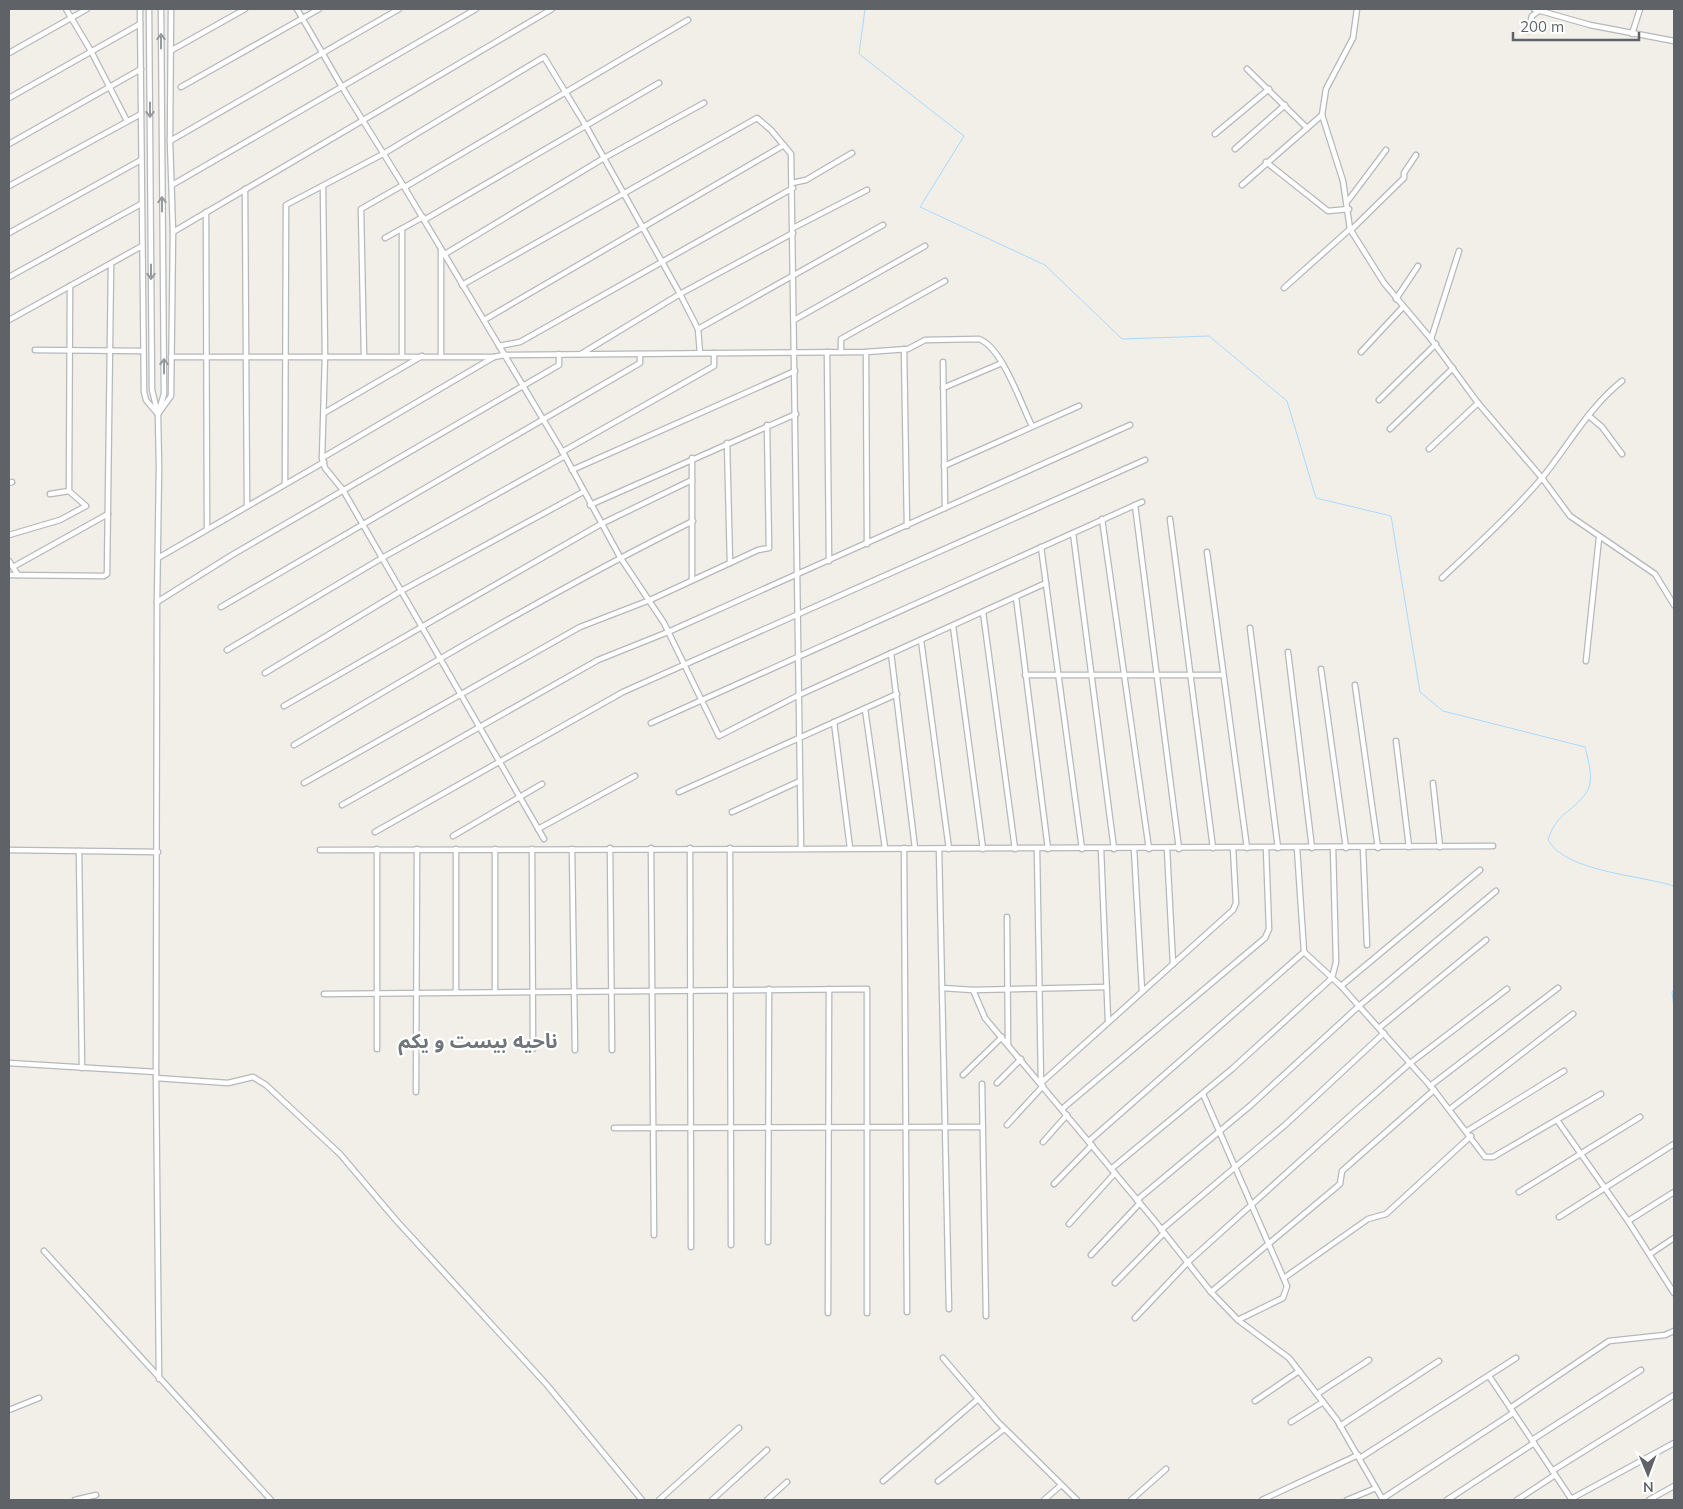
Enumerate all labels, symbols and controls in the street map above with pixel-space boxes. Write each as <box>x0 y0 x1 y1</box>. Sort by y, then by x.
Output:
scale bar <box>1513 10 1639 42</box>
text: 200 m <box>1520 17 1564 36</box>
one-way arrow <box>156 33 166 50</box>
one-way arrow <box>145 102 155 118</box>
one-way arrow <box>157 196 167 212</box>
one-way arrow <box>146 264 156 280</box>
one-way arrow <box>159 358 168 374</box>
district label: ناحیه بیست و یکم <box>398 1028 558 1056</box>
north arrow <box>1623 1449 1673 1499</box>
text: N <box>1643 1478 1654 1496</box>

